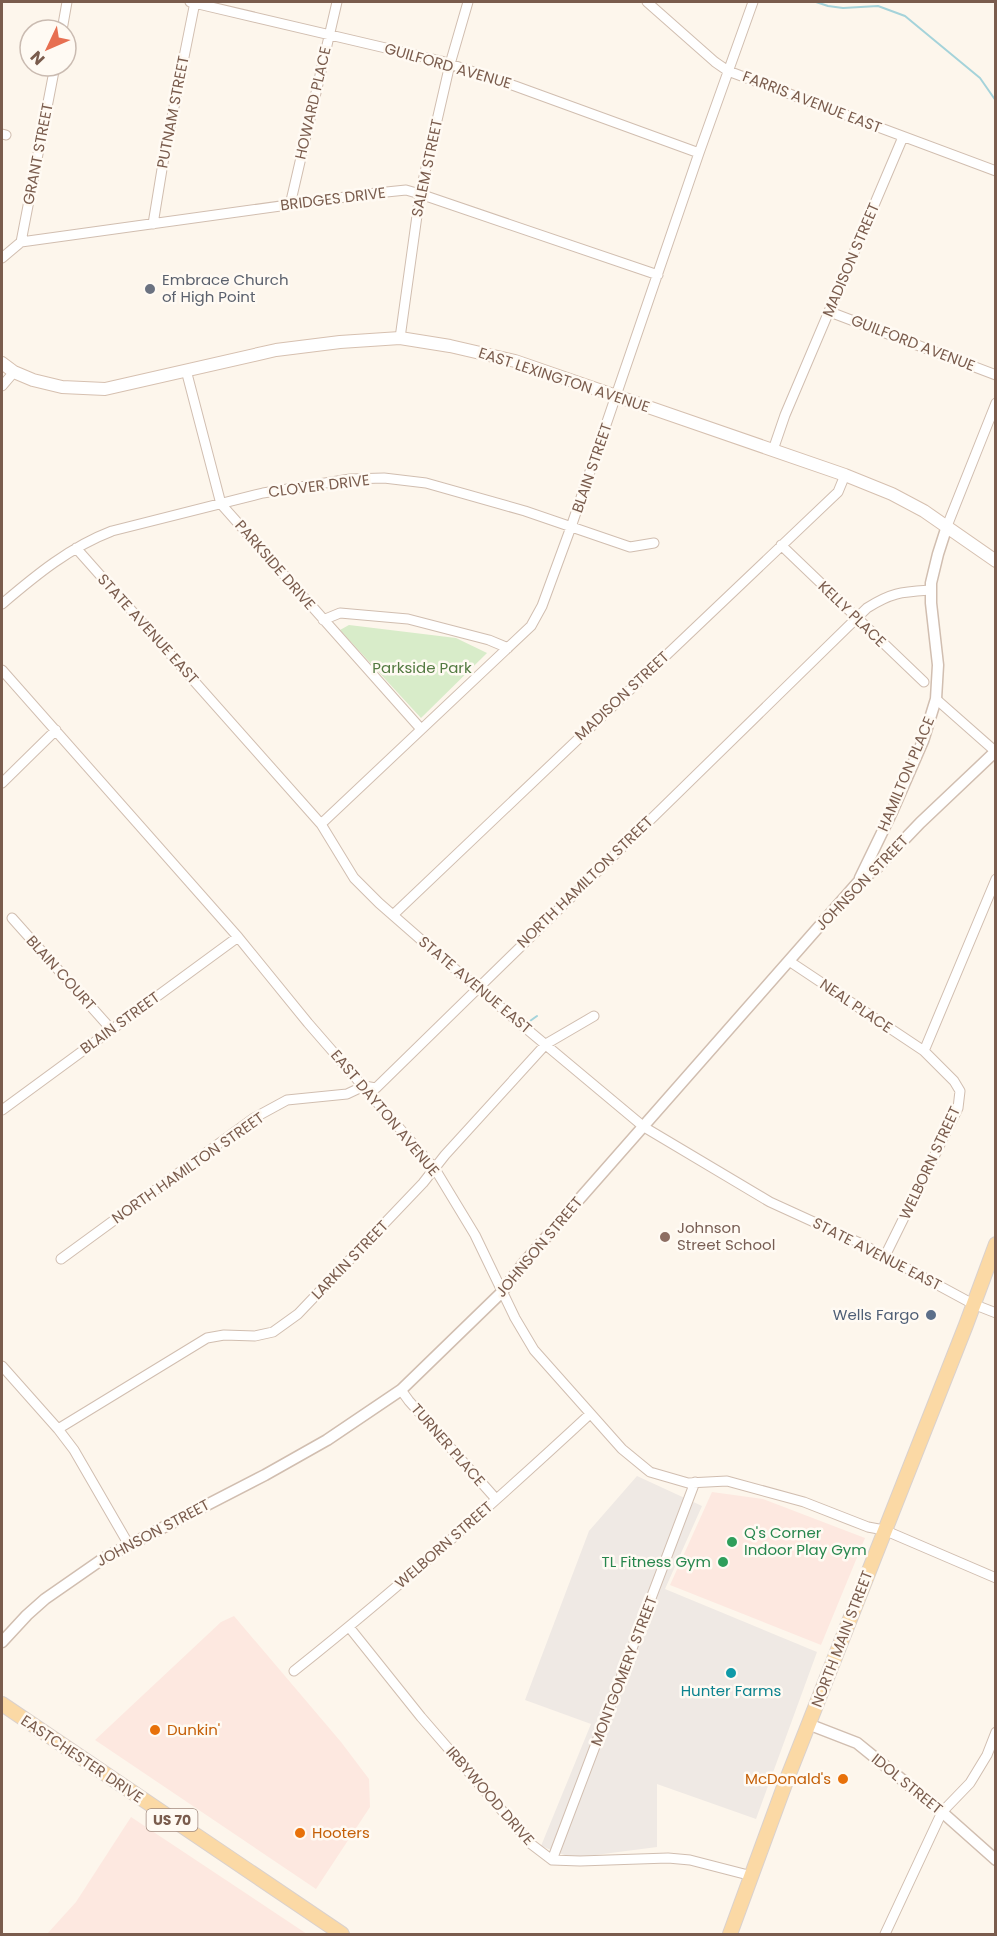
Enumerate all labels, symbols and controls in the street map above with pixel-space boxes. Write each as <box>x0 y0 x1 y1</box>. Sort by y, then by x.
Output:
north arrow <box>18 18 78 78</box>
street label: GUILFORD AVENUE <box>382 37 514 94</box>
street label: HOWARD PLACE <box>289 44 336 161</box>
text: N <box>25 46 50 70</box>
street label: PUTNAM STREET <box>151 54 194 170</box>
street label: FARRIS AVENUE EAST <box>740 65 885 138</box>
street label: GRANT STREET <box>17 101 58 207</box>
street label: SALEM STREET <box>406 117 447 219</box>
street label: BRIDGES DRIVE <box>279 182 387 215</box>
street label: MADISON STREET <box>817 200 884 320</box>
place label: Embrace Church of High Point <box>162 269 289 307</box>
marker: Embrace Church of High Point <box>143 282 157 296</box>
street label: GUILFORD AVENUE <box>848 309 978 376</box>
street label: EAST LEXINGTON AVENUE <box>476 342 652 417</box>
street label: BLAIN STREET <box>566 420 617 515</box>
street label: CLOVER DRIVE <box>267 469 371 502</box>
street label: PARKSIDE DRIVE <box>230 515 320 614</box>
street label: STATE AVENUE EAST <box>93 569 204 688</box>
street label: KELLY PLACE <box>814 576 891 651</box>
street label: MADISON STREET <box>570 646 673 745</box>
park label: Parkside Park <box>372 657 472 678</box>
street label: HAMILTON PLACE <box>872 713 939 834</box>
street label: NORTH HAMILTON STREET <box>512 811 657 952</box>
street label: JOHNSON STREET <box>811 830 913 935</box>
street label: BLAIN COURT <box>22 930 101 1015</box>
street label: STATE AVENUE EAST <box>414 931 536 1038</box>
street label: NEAL PLACE <box>816 974 897 1038</box>
street label: BLAIN STREET <box>76 987 164 1059</box>
street label: EAST DAYTON AVENUE <box>326 1045 445 1180</box>
street label: WELBORN STREET <box>894 1103 965 1223</box>
street label: NORTH HAMILTON STREET <box>107 1107 268 1228</box>
street label: JOHNSON STREET <box>490 1192 587 1301</box>
street label: STATE AVENUE EAST <box>809 1212 945 1295</box>
street label: LARKIN STREET <box>306 1215 393 1304</box>
place label: Johnson Street School <box>677 1217 775 1255</box>
marker: Johnson Street School <box>658 1230 672 1244</box>
place label: Wells Fargo <box>833 1304 919 1325</box>
marker: Wells Fargo <box>924 1308 938 1322</box>
street label: TURNER PLACE <box>407 1399 490 1491</box>
street label: JOHNSON STREET <box>92 1494 213 1571</box>
street label: WELBORN STREET <box>390 1496 497 1593</box>
place label: Q's Corner Indoor Play Gym <box>744 1522 867 1560</box>
marker: Q's Corner Indoor Play Gym <box>725 1535 739 1549</box>
place label: TL Fitness Gym <box>602 1551 711 1572</box>
marker: TL Fitness Gym <box>716 1555 730 1569</box>
street label: NORTH MAIN STREET <box>806 1567 877 1710</box>
street label: MONTGOMERY STREET <box>585 1593 662 1749</box>
marker: Hunter Farms <box>724 1666 738 1680</box>
place label: Hunter Farms <box>681 1680 781 1701</box>
street label: EASTCHESTER DRIVE <box>17 1710 148 1807</box>
place label: Dunkin' <box>167 1719 220 1740</box>
marker: Dunkin' <box>148 1723 162 1737</box>
street label: IRBYWOOD DRIVE <box>441 1742 539 1850</box>
street label: IDOL STREET <box>867 1748 947 1819</box>
place label: McDonald's <box>745 1768 831 1789</box>
marker: McDonald's <box>836 1772 850 1786</box>
road number: US 70 <box>146 1809 198 1831</box>
place label: Hooters <box>312 1822 370 1843</box>
marker: Hooters <box>293 1826 307 1840</box>

